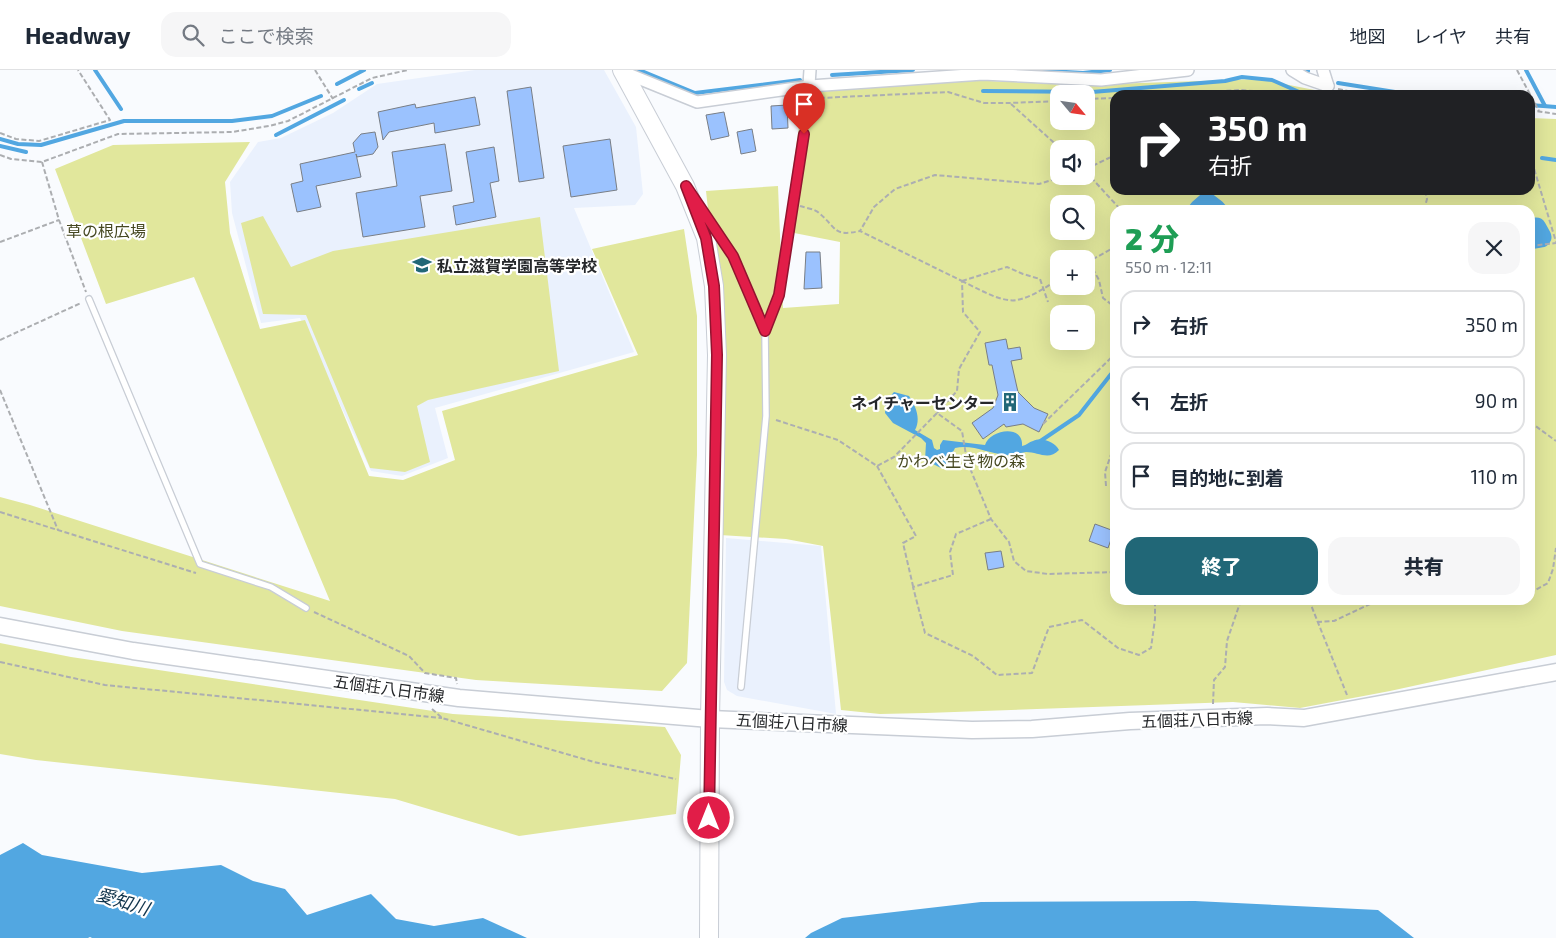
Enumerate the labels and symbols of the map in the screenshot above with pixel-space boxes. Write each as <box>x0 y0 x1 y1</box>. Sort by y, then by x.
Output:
pin <box>783 83 825 134</box>
north arrow <box>1050 85 1095 130</box>
park label: 草の根広場 <box>66 221 146 240</box>
school or university icon: 私立滋賀学園高等学校 <box>411 254 433 276</box>
place label: 私立滋賀学園高等学校 <box>437 256 597 275</box>
building icon: ネイチャーセンター <box>999 391 1021 413</box>
place label: ネイチャーセンター <box>851 393 995 412</box>
park label: かわべ生き物の森 <box>897 451 1025 470</box>
street label: 五個荘八日市線 <box>332 671 446 705</box>
street label: 五個荘八日市線 <box>1141 708 1253 730</box>
street label: 五個荘八日市線 <box>736 710 848 734</box>
position arrow <box>682 791 734 843</box>
water label: 愛知川 <box>94 883 154 920</box>

